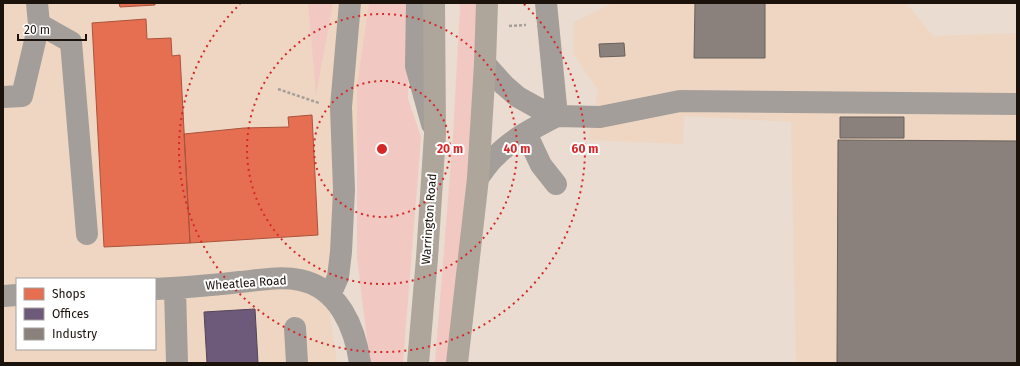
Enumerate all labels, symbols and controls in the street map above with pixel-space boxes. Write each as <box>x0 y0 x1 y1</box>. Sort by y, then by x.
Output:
scale bar <box>18 16 86 42</box>
text: 20 m <box>24 23 50 37</box>
centre of rings <box>375 142 389 156</box>
text: 20 m <box>437 142 463 156</box>
text: 40 m <box>504 142 530 156</box>
text: 60 m <box>572 142 598 156</box>
street label: Warrington Road <box>419 173 439 265</box>
street label: Wheatlea Road <box>205 273 287 293</box>
legend <box>16 278 156 350</box>
text: Shops <box>52 287 86 301</box>
text: Offices <box>52 307 89 321</box>
text: Industry <box>52 327 97 341</box>

